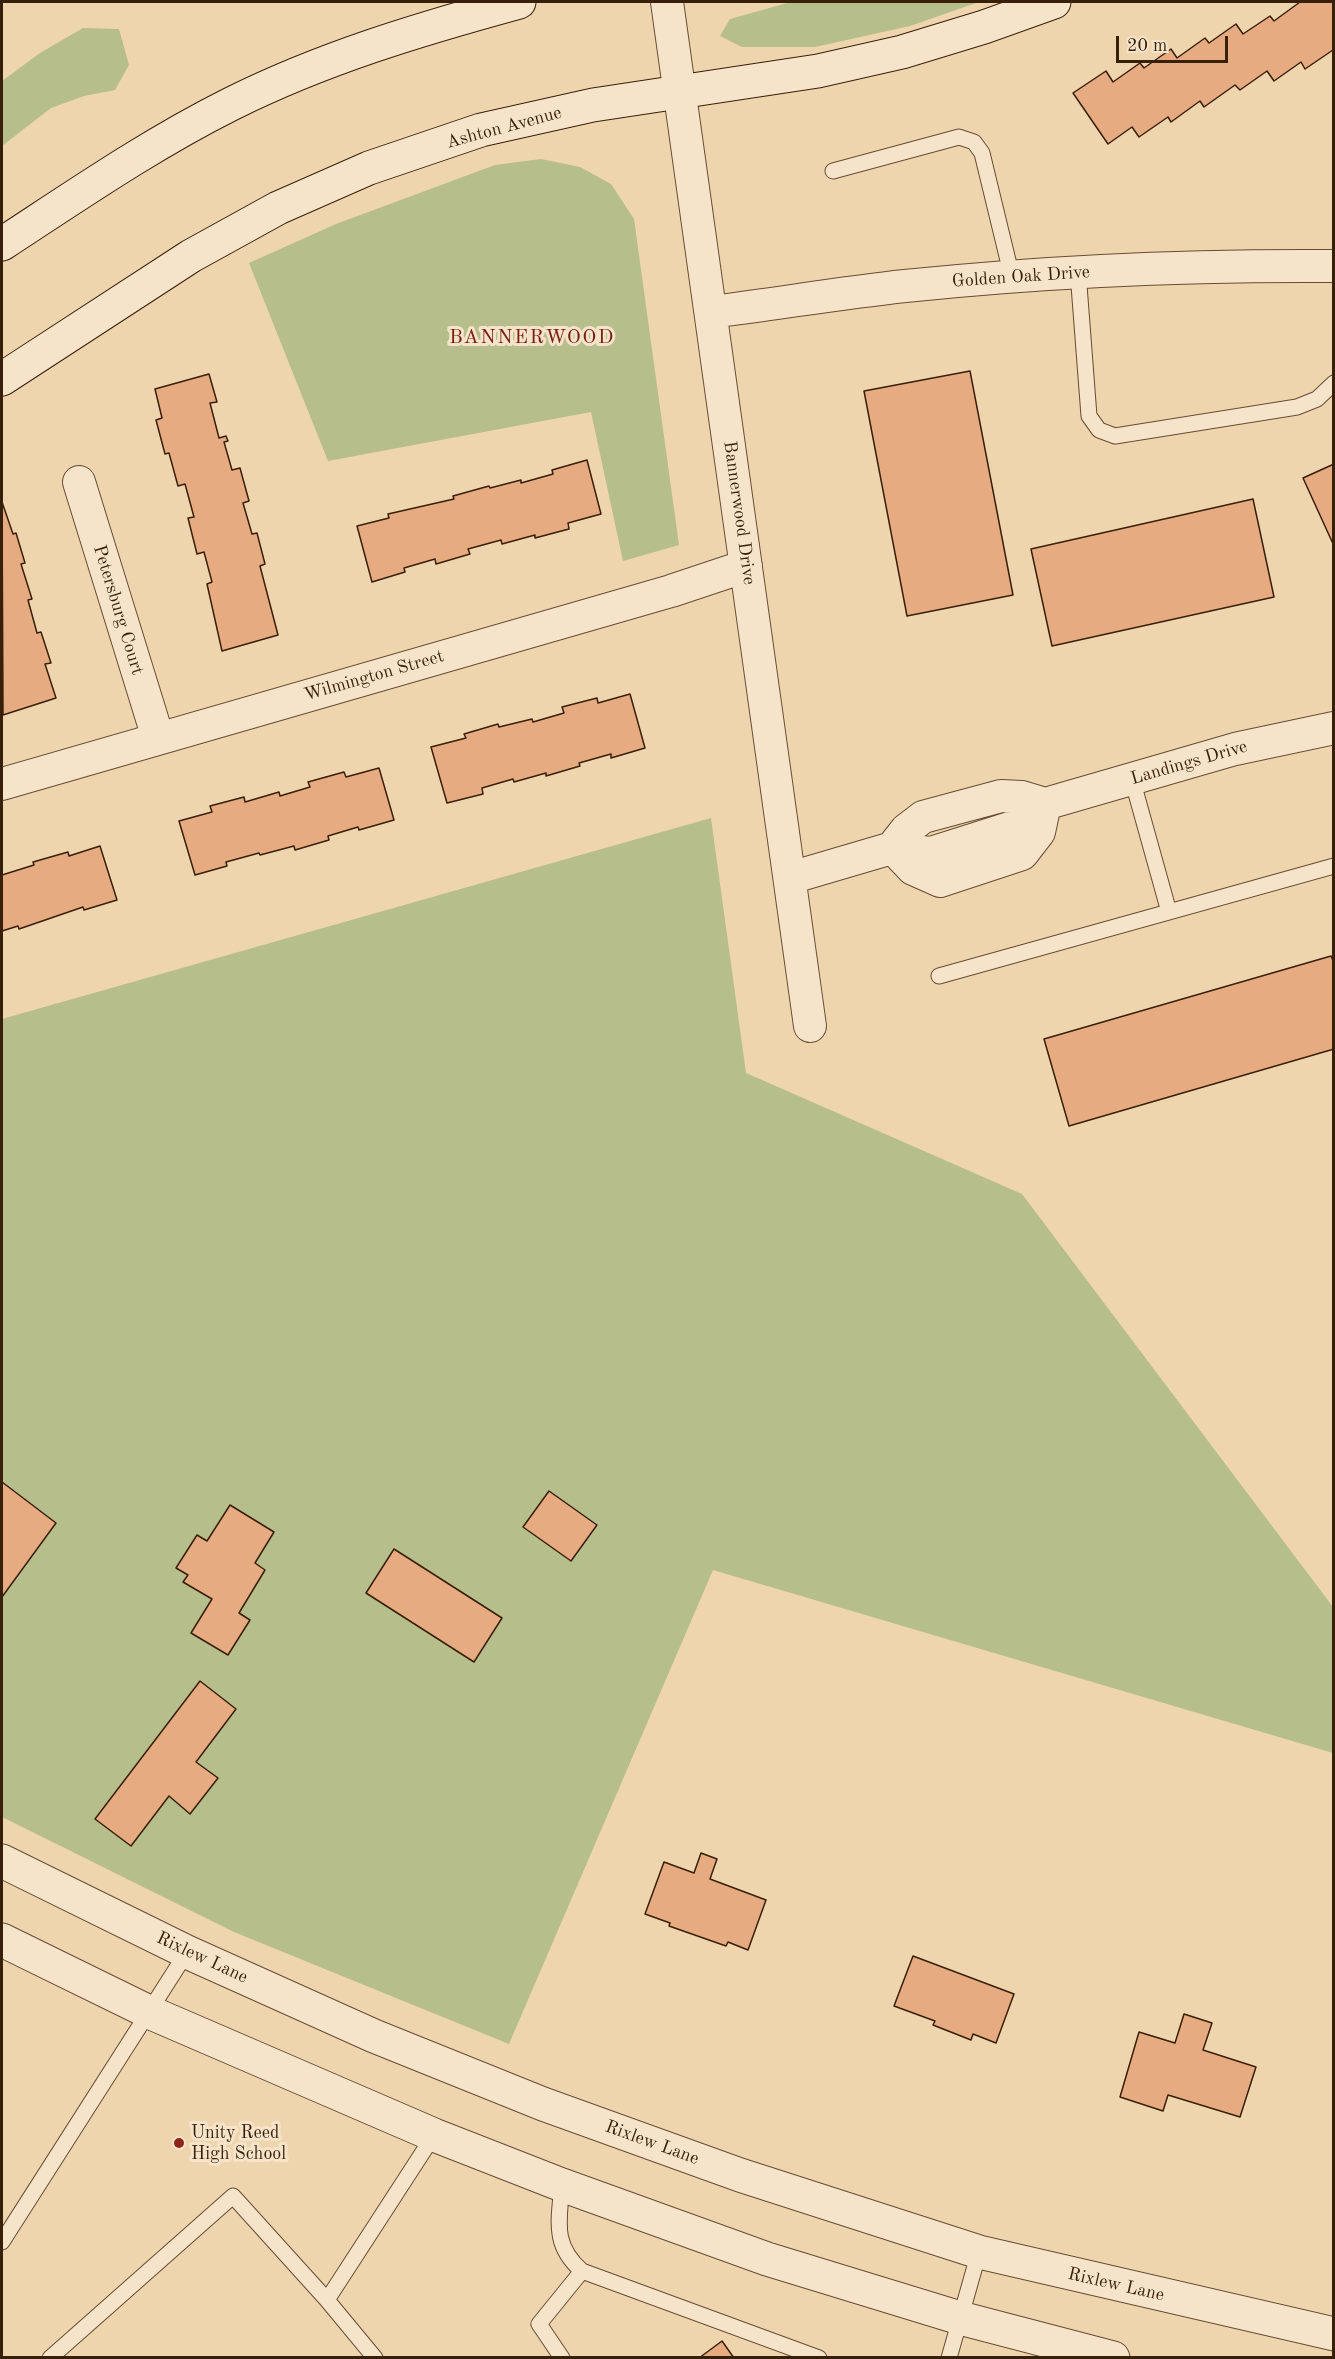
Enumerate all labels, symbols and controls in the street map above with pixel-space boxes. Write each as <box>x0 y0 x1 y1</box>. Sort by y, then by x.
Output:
scale bar <box>1119 24 1232 62</box>
text: 20 m <box>1127 37 1167 55</box>
street label: Ashton Avenue <box>444 102 564 154</box>
street label: Golden Oak Drive <box>951 261 1091 293</box>
district label: BANNERWOOD <box>449 326 615 350</box>
street label: Bannerwood Drive <box>718 440 760 586</box>
street label: Petersburg Court <box>88 542 148 678</box>
street label: Wilmington Street <box>302 646 446 706</box>
street label: Landings Drive <box>1128 736 1250 790</box>
street label: Rixlew Lane <box>153 1927 251 1989</box>
street label: Rixlew Lane <box>602 2116 702 2170</box>
place label: Unity Reed High School <box>191 2122 286 2164</box>
marker: Unity Reed High School <box>172 2136 186 2150</box>
street label: Rixlew Lane <box>1066 2263 1166 2307</box>

